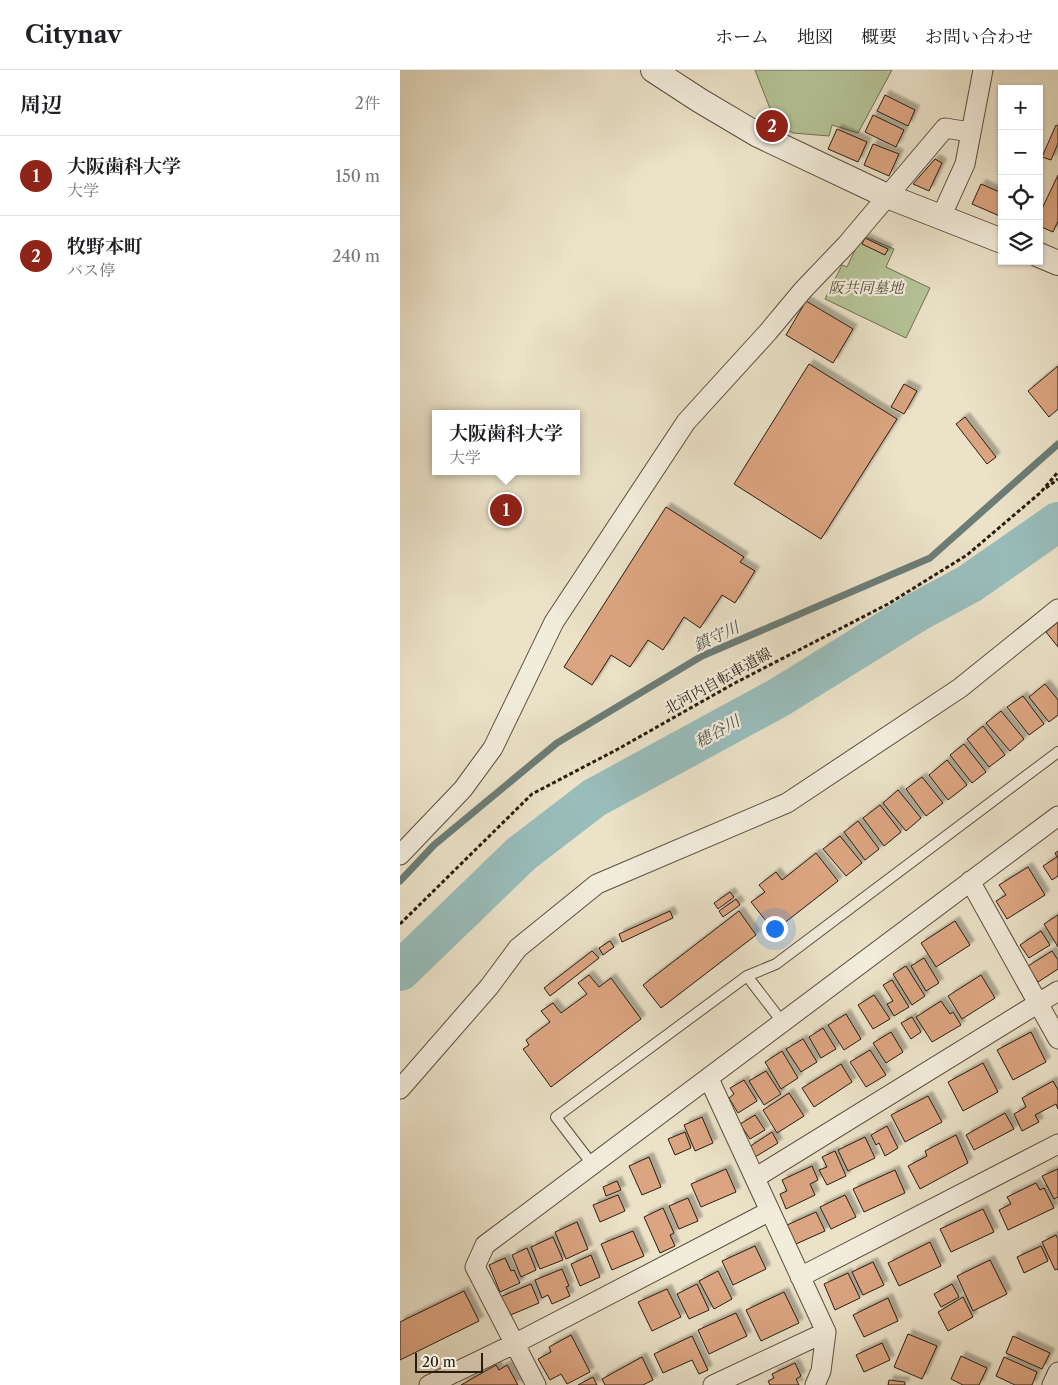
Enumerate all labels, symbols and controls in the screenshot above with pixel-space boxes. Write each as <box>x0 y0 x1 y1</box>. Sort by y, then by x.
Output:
text: Citynav <box>25 20 122 49</box>
text: ホーム <box>715 26 769 48</box>
text: 地図 <box>797 26 833 48</box>
text: 概要 <box>861 26 897 48</box>
text: お問い合わせ <box>925 26 1033 48</box>
map controls <box>998 85 1043 265</box>
button: + <box>998 85 1043 130</box>
text: 周辺 <box>20 92 62 117</box>
text: 2件 <box>355 93 380 113</box>
pin: 2 <box>756 107 788 145</box>
button: − <box>998 130 1043 175</box>
text: 大阪歯科大学 <box>67 155 181 178</box>
text: 1 <box>32 166 40 186</box>
text: 150 m <box>335 166 380 186</box>
button: locate <box>998 175 1043 220</box>
text: 大学 <box>67 180 99 200</box>
button: layers <box>998 220 1043 265</box>
text: 牧野本町 <box>67 235 143 258</box>
text: 2 <box>31 246 41 266</box>
text: 240 m <box>332 246 380 266</box>
text: バス停 <box>67 260 115 280</box>
park label: 阪共同墓地 <box>828 278 905 297</box>
popup <box>432 410 580 475</box>
text: 大阪歯科大学 <box>449 422 563 445</box>
text: 大学 <box>449 447 481 467</box>
pin: 1 <box>490 491 522 529</box>
water label: 鎮守川 <box>690 616 744 655</box>
street label: 北河内自転車道線 <box>661 643 775 718</box>
water label: 穂谷川 <box>691 710 745 751</box>
your location <box>762 916 788 942</box>
scale bar <box>415 1350 482 1373</box>
text: 20 m <box>422 1353 456 1371</box>

